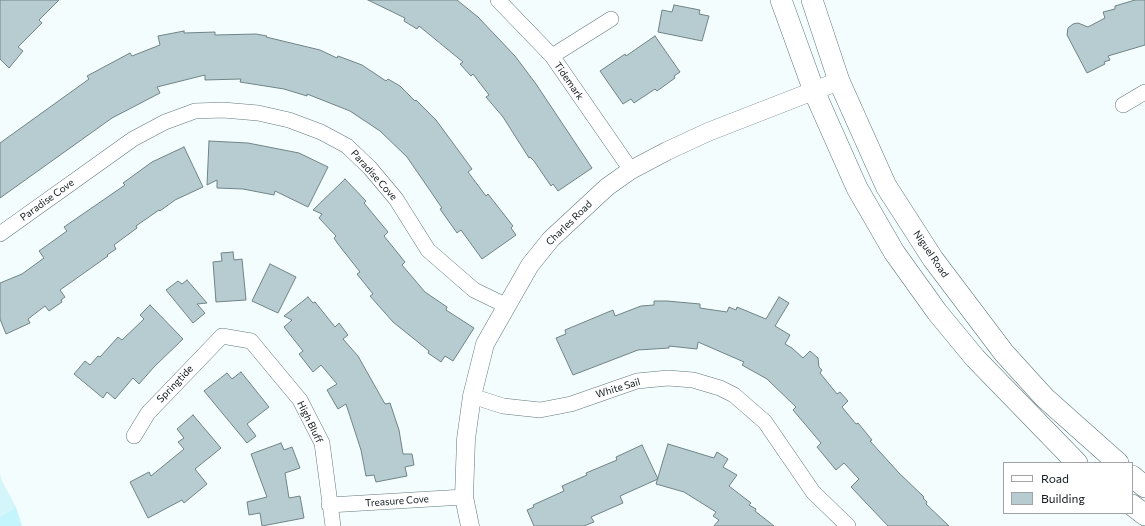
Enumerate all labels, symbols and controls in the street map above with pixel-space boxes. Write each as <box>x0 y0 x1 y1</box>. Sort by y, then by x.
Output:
street label: Tidemark <box>552 60 586 102</box>
street label: Paradise Cove <box>348 147 400 203</box>
street label: Paradise Cove <box>18 176 76 224</box>
street label: Charles Road <box>543 198 595 248</box>
street label: Niguel Road <box>911 228 951 280</box>
street label: Springtide <box>154 363 196 405</box>
street label: White Sail <box>594 376 642 400</box>
street label: High Bluff <box>295 399 325 445</box>
legend <box>1003 462 1133 514</box>
text: Road <box>1041 471 1069 485</box>
text: Building <box>1041 491 1085 505</box>
street label: Treasure Cove <box>365 493 429 509</box>

